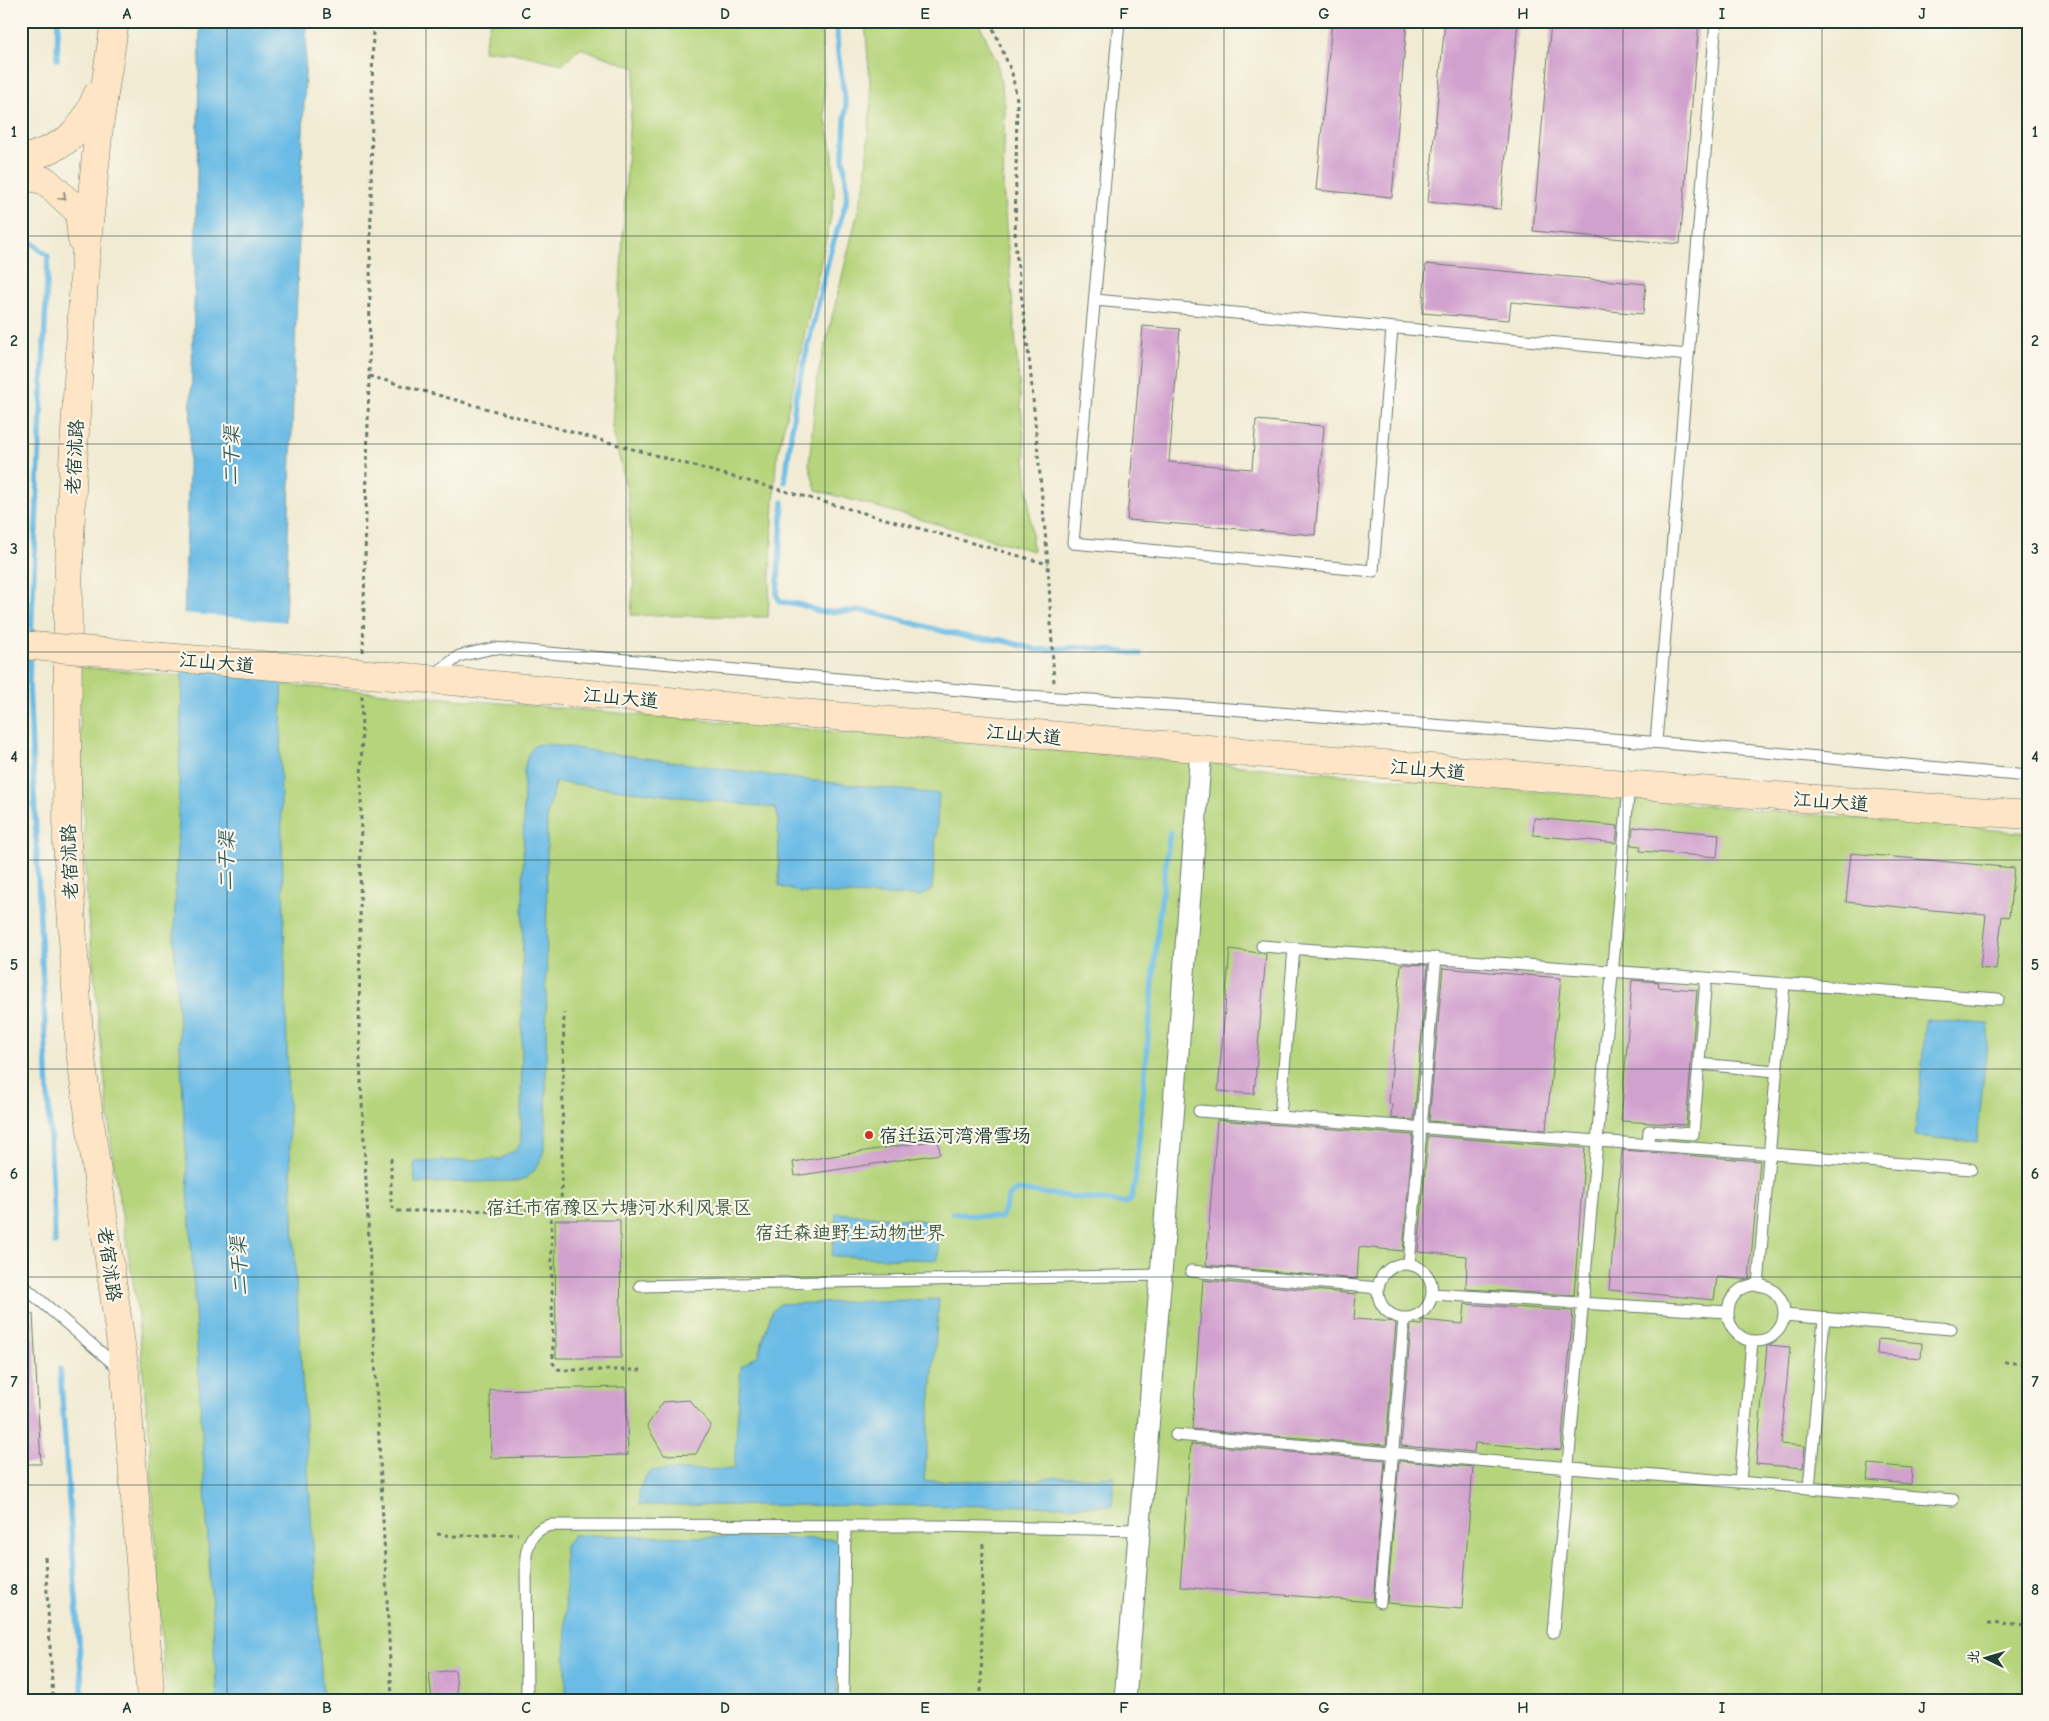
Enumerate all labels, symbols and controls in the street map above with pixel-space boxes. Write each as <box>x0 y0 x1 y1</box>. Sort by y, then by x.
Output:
text: A <box>123 5 132 23</box>
text: B <box>322 5 332 23</box>
text: C <box>521 5 531 23</box>
text: D <box>720 5 730 23</box>
text: E <box>920 5 930 23</box>
text: F <box>1119 5 1129 23</box>
text: G <box>1318 5 1330 23</box>
text: H <box>1517 5 1529 23</box>
text: I <box>1719 5 1725 23</box>
text: J <box>1918 5 1926 23</box>
text: 1 <box>11 123 17 141</box>
text: 1 <box>2032 123 2038 141</box>
one-way arrow <box>58 191 67 200</box>
text: 2 <box>10 332 18 350</box>
text: 2 <box>2031 332 2039 350</box>
street label: 老宿沭路 <box>62 419 88 496</box>
water label: 二干渠 <box>219 424 244 486</box>
text: 3 <box>10 540 18 558</box>
text: 3 <box>2031 540 2039 558</box>
street label: 江山大道 <box>178 649 256 677</box>
street label: 江山大道 <box>582 684 660 712</box>
street label: 江山大道 <box>985 721 1063 749</box>
text: 4 <box>10 748 18 766</box>
text: 4 <box>2031 748 2039 766</box>
street label: 江山大道 <box>1389 756 1467 784</box>
street label: 江山大道 <box>1792 788 1870 816</box>
street label: 老宿沭路 <box>58 824 82 900</box>
water label: 二干渠 <box>214 829 239 891</box>
text: 5 <box>10 956 18 974</box>
text: 5 <box>2031 956 2039 974</box>
place label: 宿迁运河湾滑雪场 <box>879 1125 1031 1147</box>
marker: 宿迁运河湾滑雪场 <box>863 1129 875 1141</box>
text: 6 <box>10 1165 18 1183</box>
text: 6 <box>2031 1165 2039 1183</box>
park label: 宿迁市宿豫区六塘河水利风景区 <box>486 1197 752 1219</box>
park label: 宿迁森迪野生动物世界 <box>755 1222 945 1244</box>
street label: 老宿沭路 <box>93 1225 125 1303</box>
water label: 二干渠 <box>226 1233 253 1297</box>
text: 7 <box>10 1373 18 1391</box>
text: 7 <box>2031 1373 2039 1391</box>
text: 8 <box>10 1581 18 1599</box>
text: 8 <box>2031 1581 2039 1599</box>
north arrow <box>1962 1634 2012 1684</box>
text: 北 <box>1964 1649 1983 1665</box>
text: A <box>123 1699 132 1717</box>
text: B <box>322 1699 332 1717</box>
text: C <box>521 1699 531 1717</box>
text: D <box>720 1699 730 1717</box>
text: E <box>920 1699 930 1717</box>
text: F <box>1119 1699 1129 1717</box>
text: G <box>1318 1699 1330 1717</box>
text: H <box>1517 1699 1529 1717</box>
text: I <box>1719 1699 1725 1717</box>
text: J <box>1918 1699 1926 1717</box>

